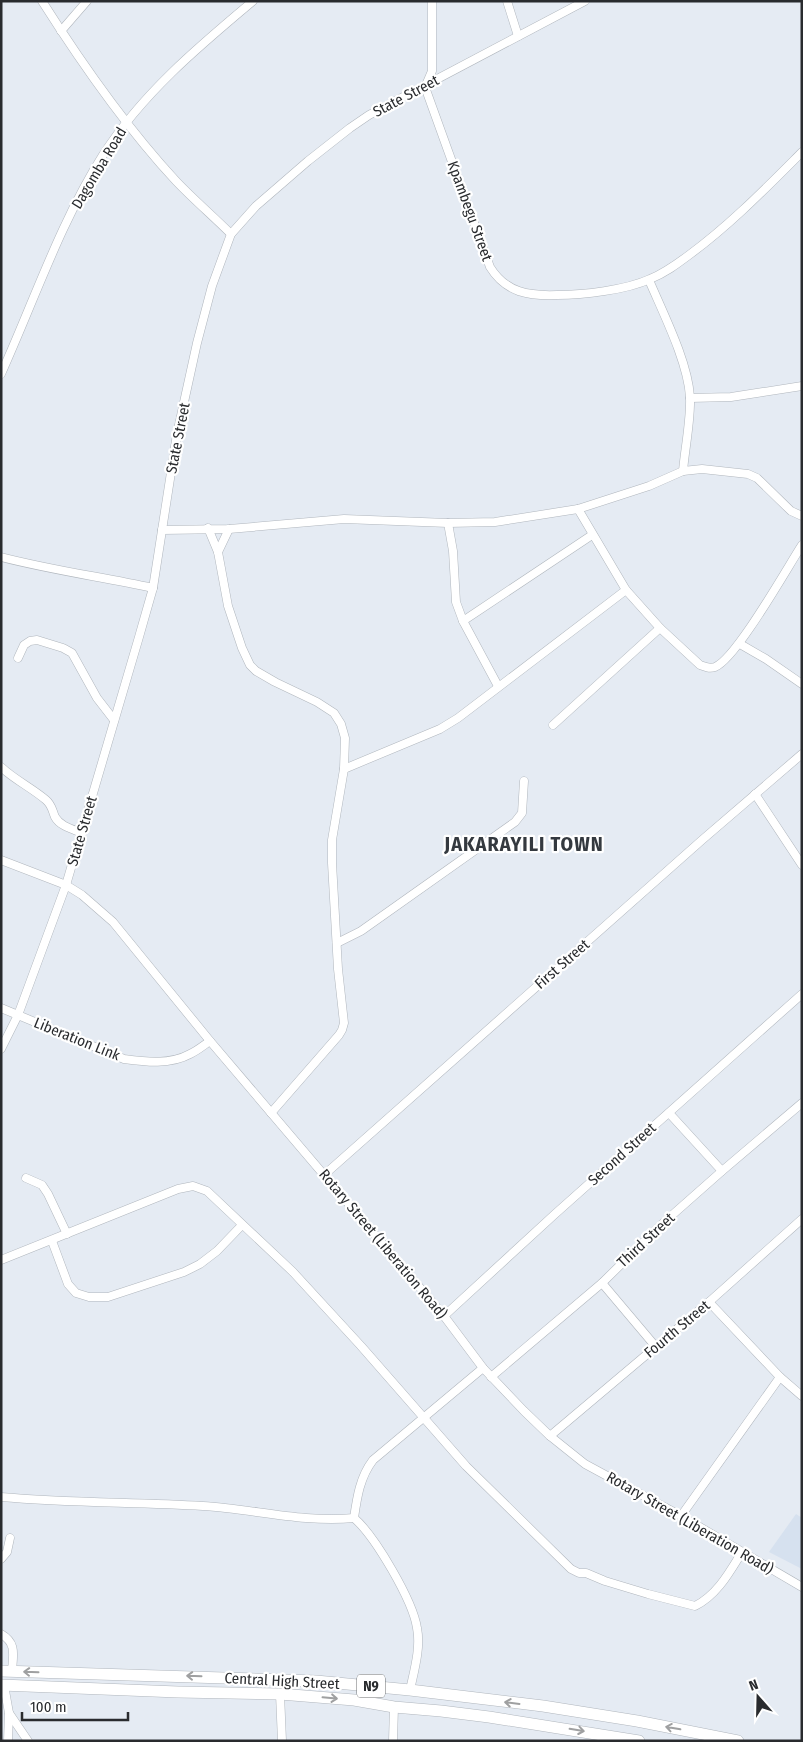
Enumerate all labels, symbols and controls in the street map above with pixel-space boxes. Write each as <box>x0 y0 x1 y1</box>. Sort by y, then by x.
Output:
street label: State Street <box>370 71 442 121</box>
street label: Dagomba Road <box>68 124 130 212</box>
street label: Kpambegu Street <box>444 158 496 264</box>
street label: State Street <box>162 401 194 475</box>
street label: State Street <box>63 794 101 868</box>
district label: JAKARAYILI TOWN <box>443 832 604 856</box>
street label: First Street <box>531 935 593 993</box>
street label: Liberation Link <box>31 1014 123 1064</box>
street label: Second Street <box>584 1119 660 1189</box>
street label: Rotary Street (Liberation Road) <box>315 1166 451 1322</box>
street label: Third Street <box>614 1209 678 1271</box>
street label: Fourth Street <box>640 1296 714 1362</box>
street label: Rotary Street (Liberation Road) <box>603 1468 777 1578</box>
one-way arrow <box>23 1667 40 1677</box>
street label: Central High Street <box>224 1669 340 1693</box>
one-way arrow <box>186 1672 202 1681</box>
north arrow <box>733 1672 783 1722</box>
road number: N9 <box>357 1674 385 1698</box>
text: N <box>747 1676 761 1695</box>
scale bar <box>22 1690 129 1722</box>
one-way arrow <box>321 1694 337 1703</box>
text: 100 m <box>30 1698 67 1716</box>
one-way arrow <box>505 1698 521 1708</box>
one-way arrow <box>665 1723 681 1732</box>
one-way arrow <box>569 1726 585 1736</box>

